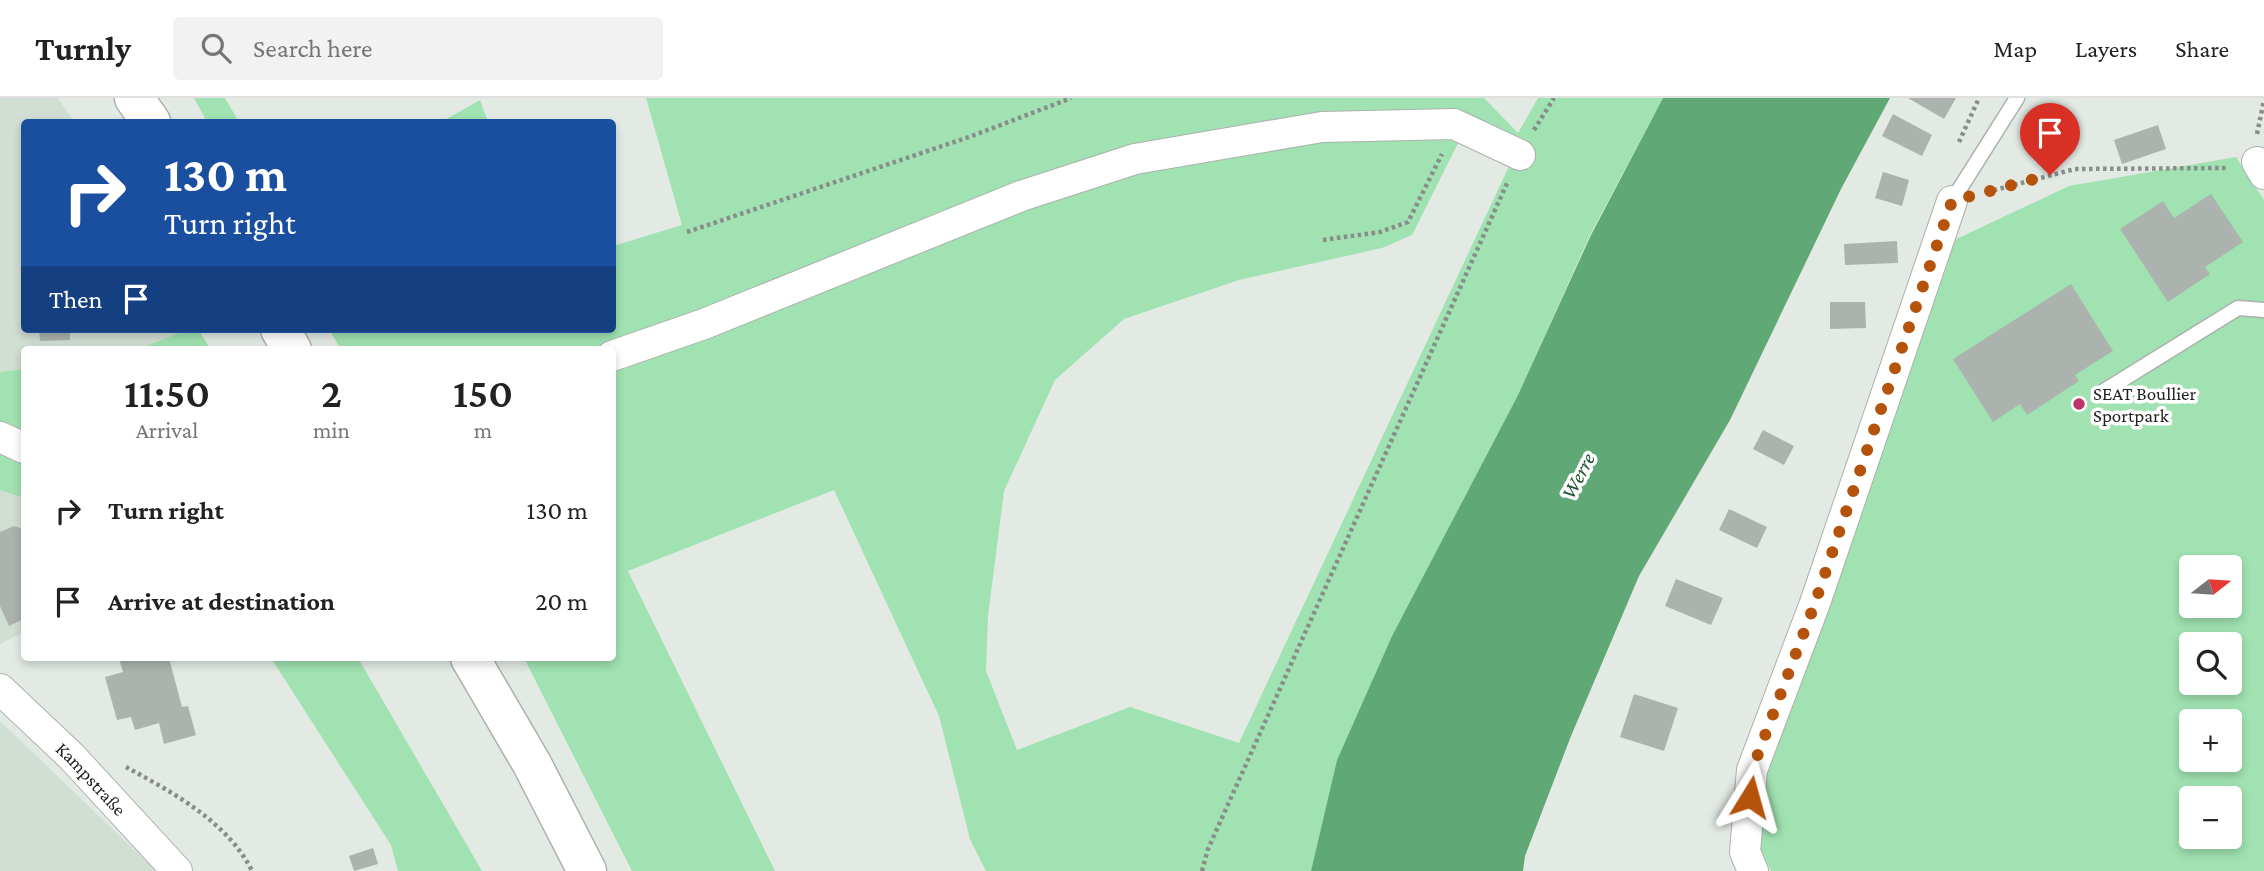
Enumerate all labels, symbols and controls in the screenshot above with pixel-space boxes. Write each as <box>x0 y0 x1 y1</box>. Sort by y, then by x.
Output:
search box <box>173 17 663 80</box>
icon: search <box>197 29 235 67</box>
text: Turnly <box>35 30 131 67</box>
text: Search here <box>253 34 372 63</box>
text: Map <box>1993 35 2037 62</box>
text: Layers <box>2075 35 2137 62</box>
text: Share <box>2175 35 2229 62</box>
pin <box>2020 103 2080 175</box>
icon: arrive <box>2031 114 2069 152</box>
icon: right <box>49 147 140 238</box>
text: 130 m <box>164 147 287 202</box>
text: Turn right <box>164 205 296 241</box>
icon: arrive <box>117 280 155 318</box>
text: Then <box>49 285 103 314</box>
text: 11:50 <box>124 369 210 416</box>
text: 2 <box>321 369 342 416</box>
text: 150 <box>453 369 513 416</box>
place label: SEAT Boullier Sportpark <box>2093 383 2196 426</box>
marker: SEAT Boullier Sportpark <box>2071 396 2087 412</box>
text: Arrival <box>136 417 198 443</box>
text: min <box>313 417 350 443</box>
text: m <box>474 417 492 443</box>
water label: Werre <box>1556 449 1600 503</box>
icon: right <box>49 492 87 530</box>
text: Turn right <box>108 496 224 525</box>
text: 130 m <box>527 496 588 525</box>
north arrow <box>2179 555 2242 618</box>
map controls <box>2179 555 2242 849</box>
icon: arrive <box>49 583 87 621</box>
text: Arrive at destination <box>108 587 335 616</box>
text: 20 m <box>535 587 588 616</box>
button: search <box>2179 632 2242 695</box>
button: + <box>2179 709 2242 772</box>
street label: Kampstraße <box>52 737 131 820</box>
position arrow <box>1713 760 1787 834</box>
button: − <box>2179 786 2242 849</box>

